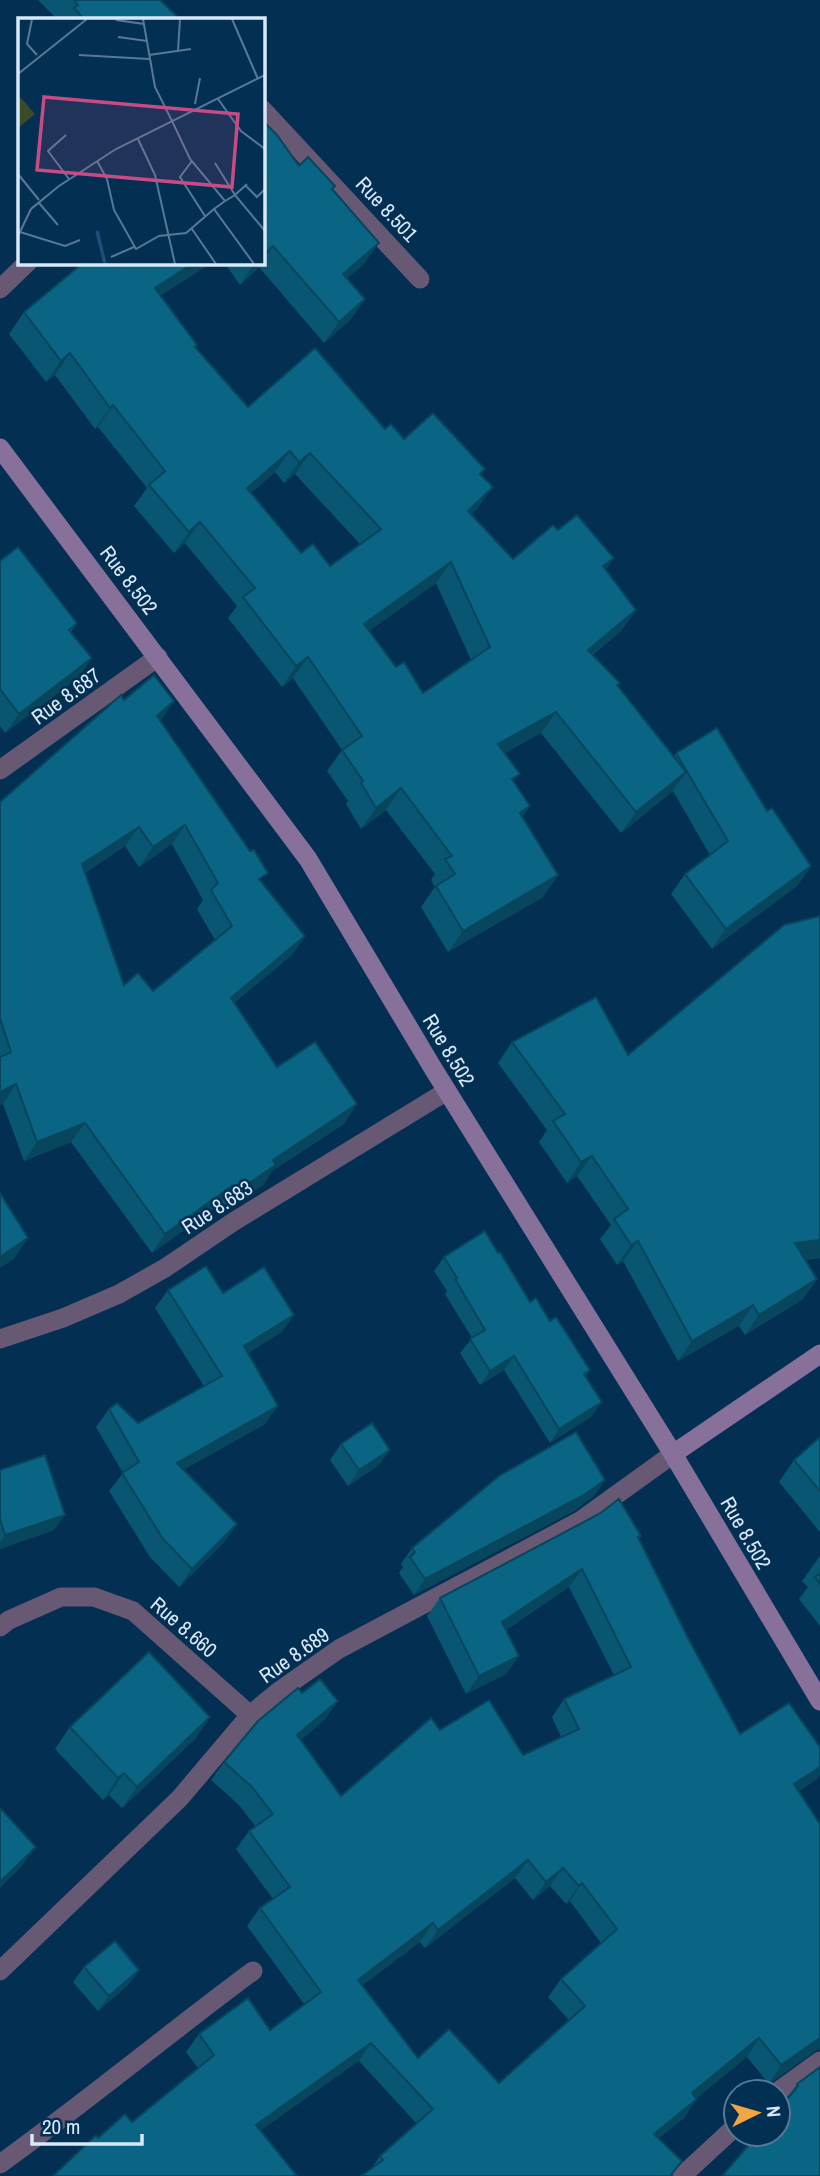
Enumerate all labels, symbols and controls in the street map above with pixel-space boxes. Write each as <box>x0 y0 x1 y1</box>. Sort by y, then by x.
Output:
inset map <box>18 18 264 264</box>
street label: Rue 8.501 <box>349 170 425 248</box>
street label: Rue 8.502 <box>94 540 164 620</box>
street label: Rue 8.687 <box>25 661 107 731</box>
street label: Rue 8.502 <box>416 1008 482 1092</box>
street label: Rue 8.683 <box>176 1173 258 1241</box>
street label: Rue 8.502 <box>714 1491 778 1575</box>
street label: Rue 8.660 <box>144 1590 224 1664</box>
street label: Rue 8.689 <box>253 1620 335 1690</box>
north arrow <box>722 2078 792 2148</box>
scale bar <box>32 2102 142 2146</box>
text: N <box>760 2105 787 2118</box>
text: 20 m <box>42 2112 80 2141</box>

